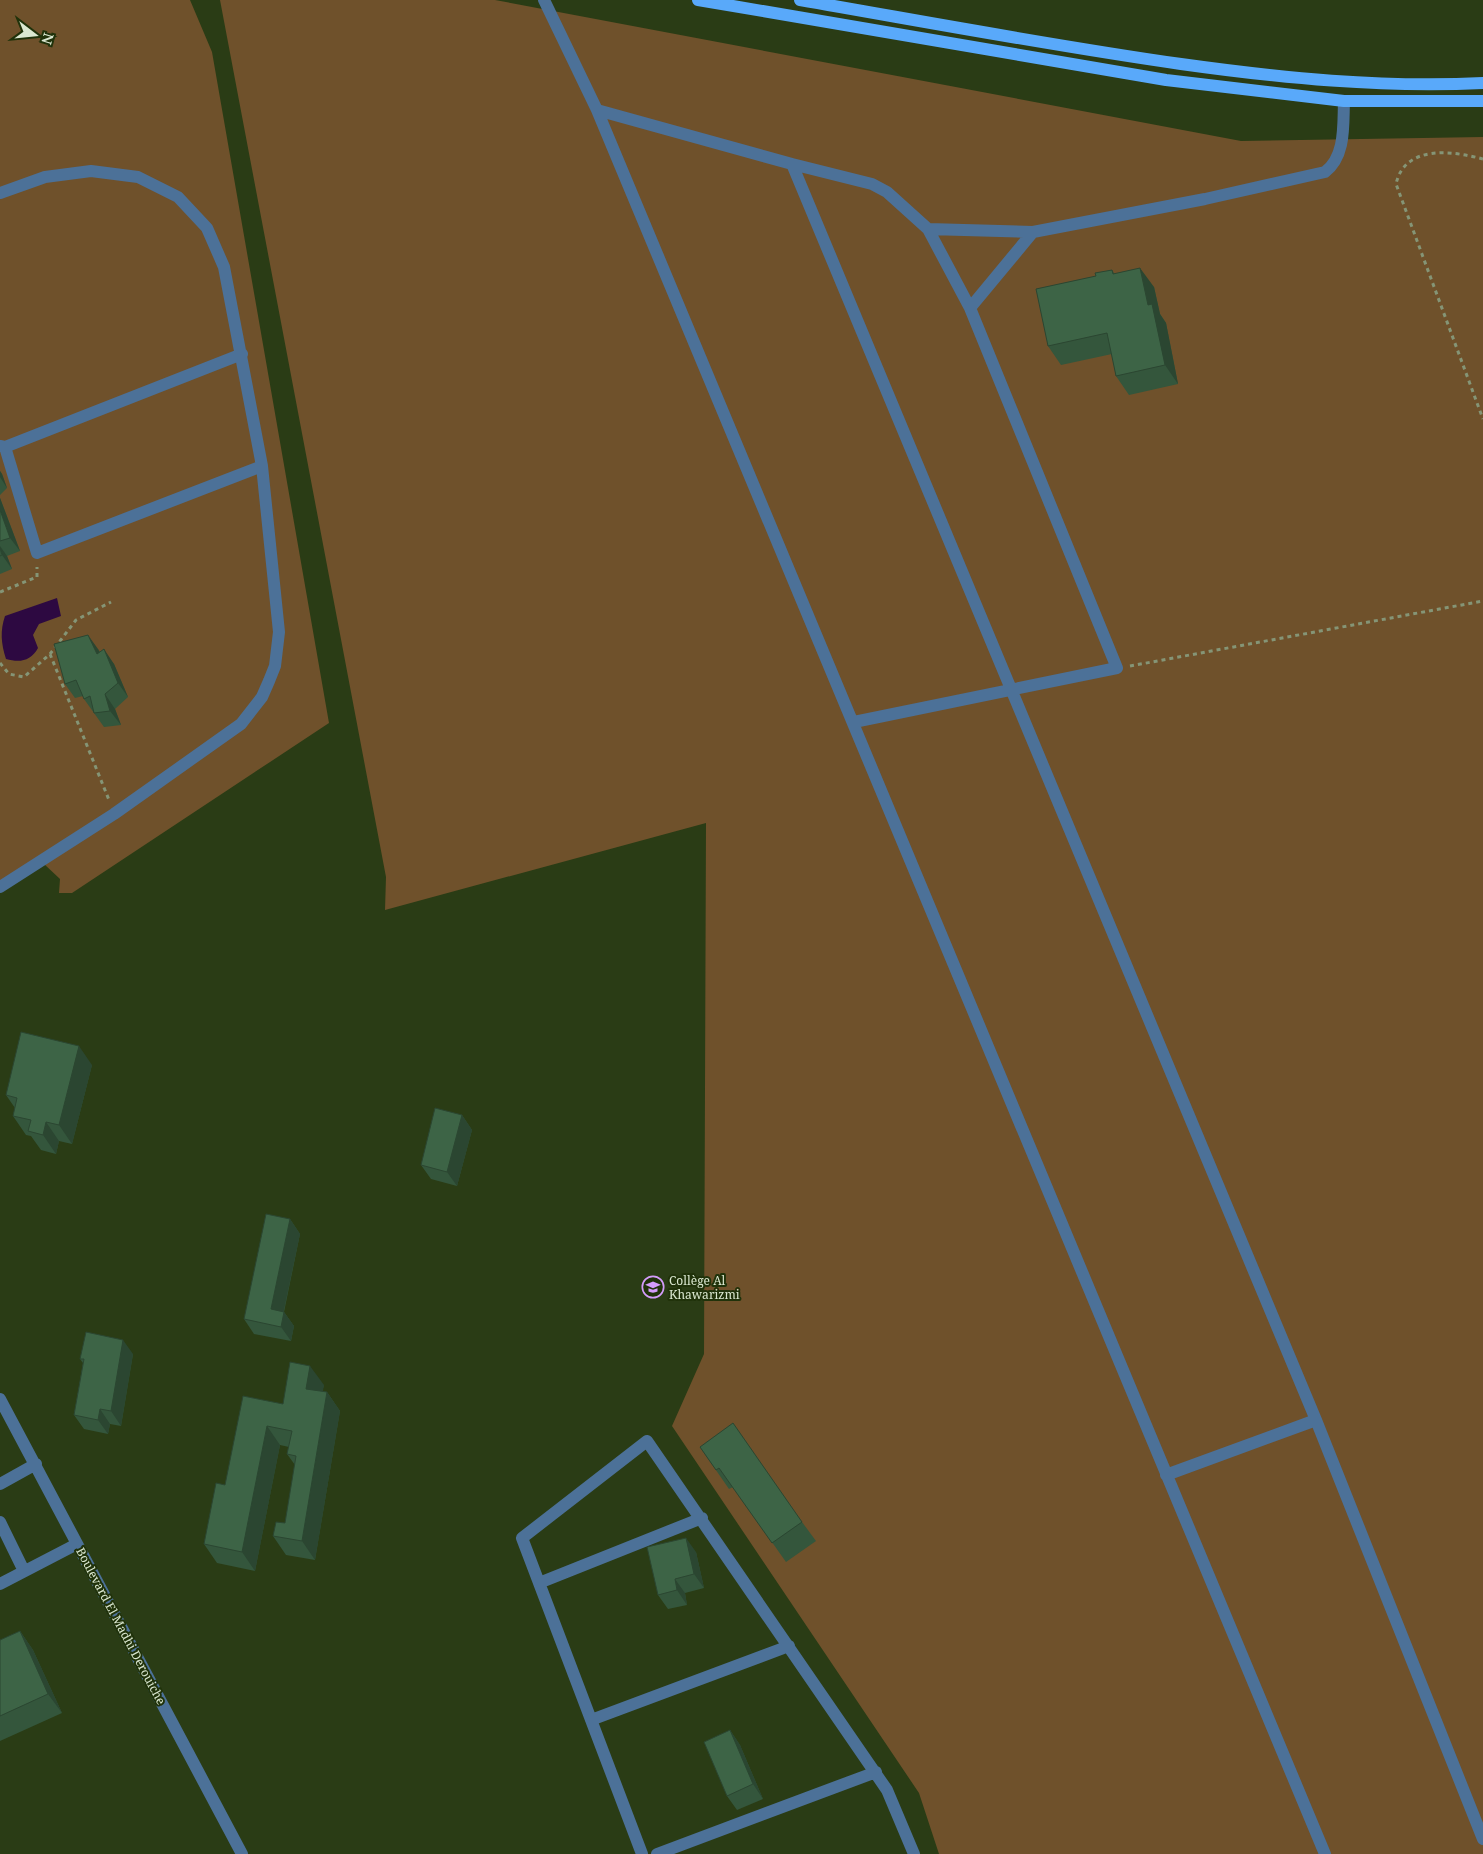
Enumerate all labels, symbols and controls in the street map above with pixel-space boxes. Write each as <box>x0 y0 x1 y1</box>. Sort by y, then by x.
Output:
north arrow <box>10 10 60 60</box>
text: N <box>37 31 59 47</box>
place label: Collège Al Khawarizmi <box>669 1272 740 1303</box>
school or university icon: Collège Al Khawarizmi <box>641 1275 665 1299</box>
street label: Boulevard El Madhi Derouiche <box>72 1544 170 1708</box>

